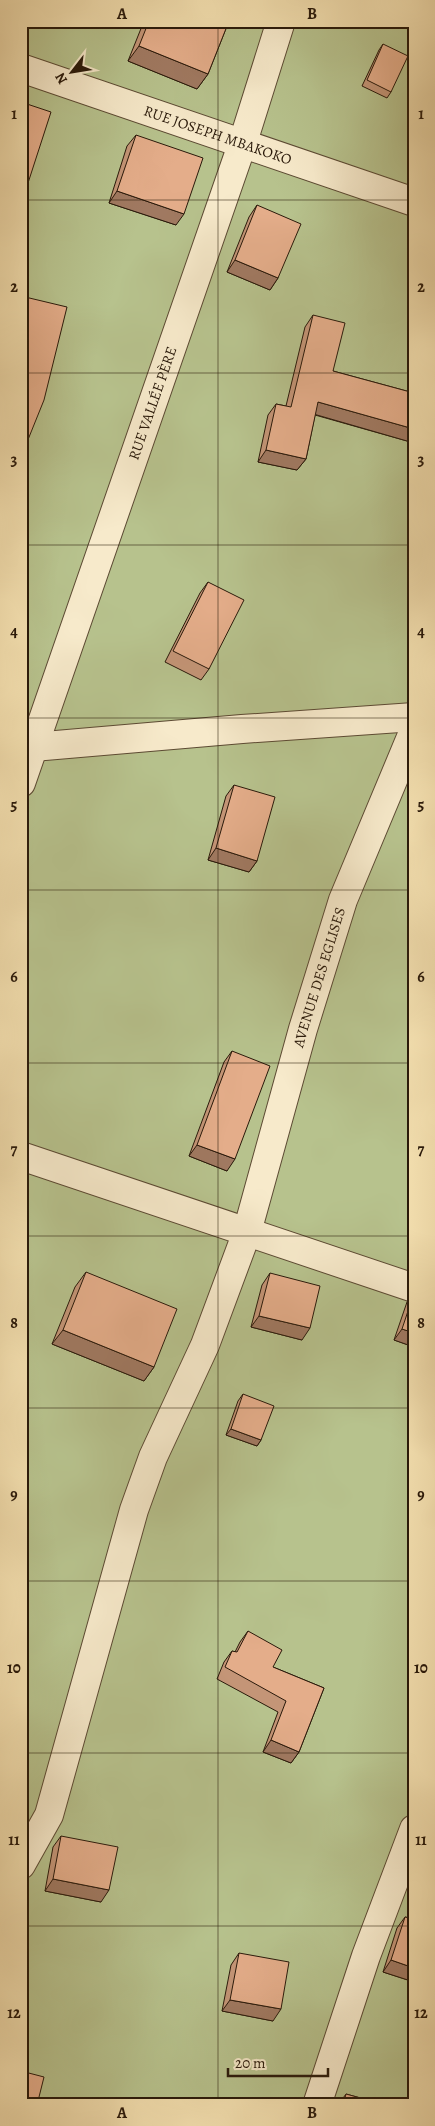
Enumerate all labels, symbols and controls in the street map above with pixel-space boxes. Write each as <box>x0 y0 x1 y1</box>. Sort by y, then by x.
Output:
text: A <box>116 3 128 25</box>
text: B <box>307 3 317 25</box>
north arrow <box>48 48 98 98</box>
text: N <box>51 69 72 88</box>
street label: RUE JOSEPH MBAKOKO <box>141 101 295 170</box>
text: 1 <box>11 103 17 125</box>
text: 1 <box>418 103 424 125</box>
text: 2 <box>10 276 18 298</box>
text: 2 <box>417 276 425 298</box>
street label: RUE VALLÉE PÈRE <box>124 344 181 463</box>
text: 3 <box>11 449 18 471</box>
text: 3 <box>418 449 425 471</box>
text: 4 <box>10 621 18 643</box>
text: 4 <box>417 621 425 643</box>
text: 5 <box>11 794 18 816</box>
text: 5 <box>418 794 425 816</box>
street label: AVENUE DES EGLISES <box>288 905 350 1051</box>
text: 6 <box>10 966 18 988</box>
text: 6 <box>417 966 425 988</box>
text: 7 <box>11 1139 18 1161</box>
text: 7 <box>418 1139 425 1161</box>
text: 8 <box>10 1312 18 1334</box>
text: 8 <box>417 1312 425 1334</box>
text: 9 <box>10 1484 18 1506</box>
text: 9 <box>417 1484 425 1506</box>
text: 10 <box>7 1657 21 1679</box>
text: 10 <box>414 1657 428 1679</box>
text: 11 <box>8 1829 20 1851</box>
text: 11 <box>415 1829 427 1851</box>
text: 12 <box>7 2002 21 2024</box>
text: 12 <box>414 2002 428 2024</box>
scale bar <box>228 2046 328 2078</box>
text: 20 m <box>235 2053 266 2073</box>
text: A <box>116 2102 128 2124</box>
text: B <box>307 2102 317 2124</box>

